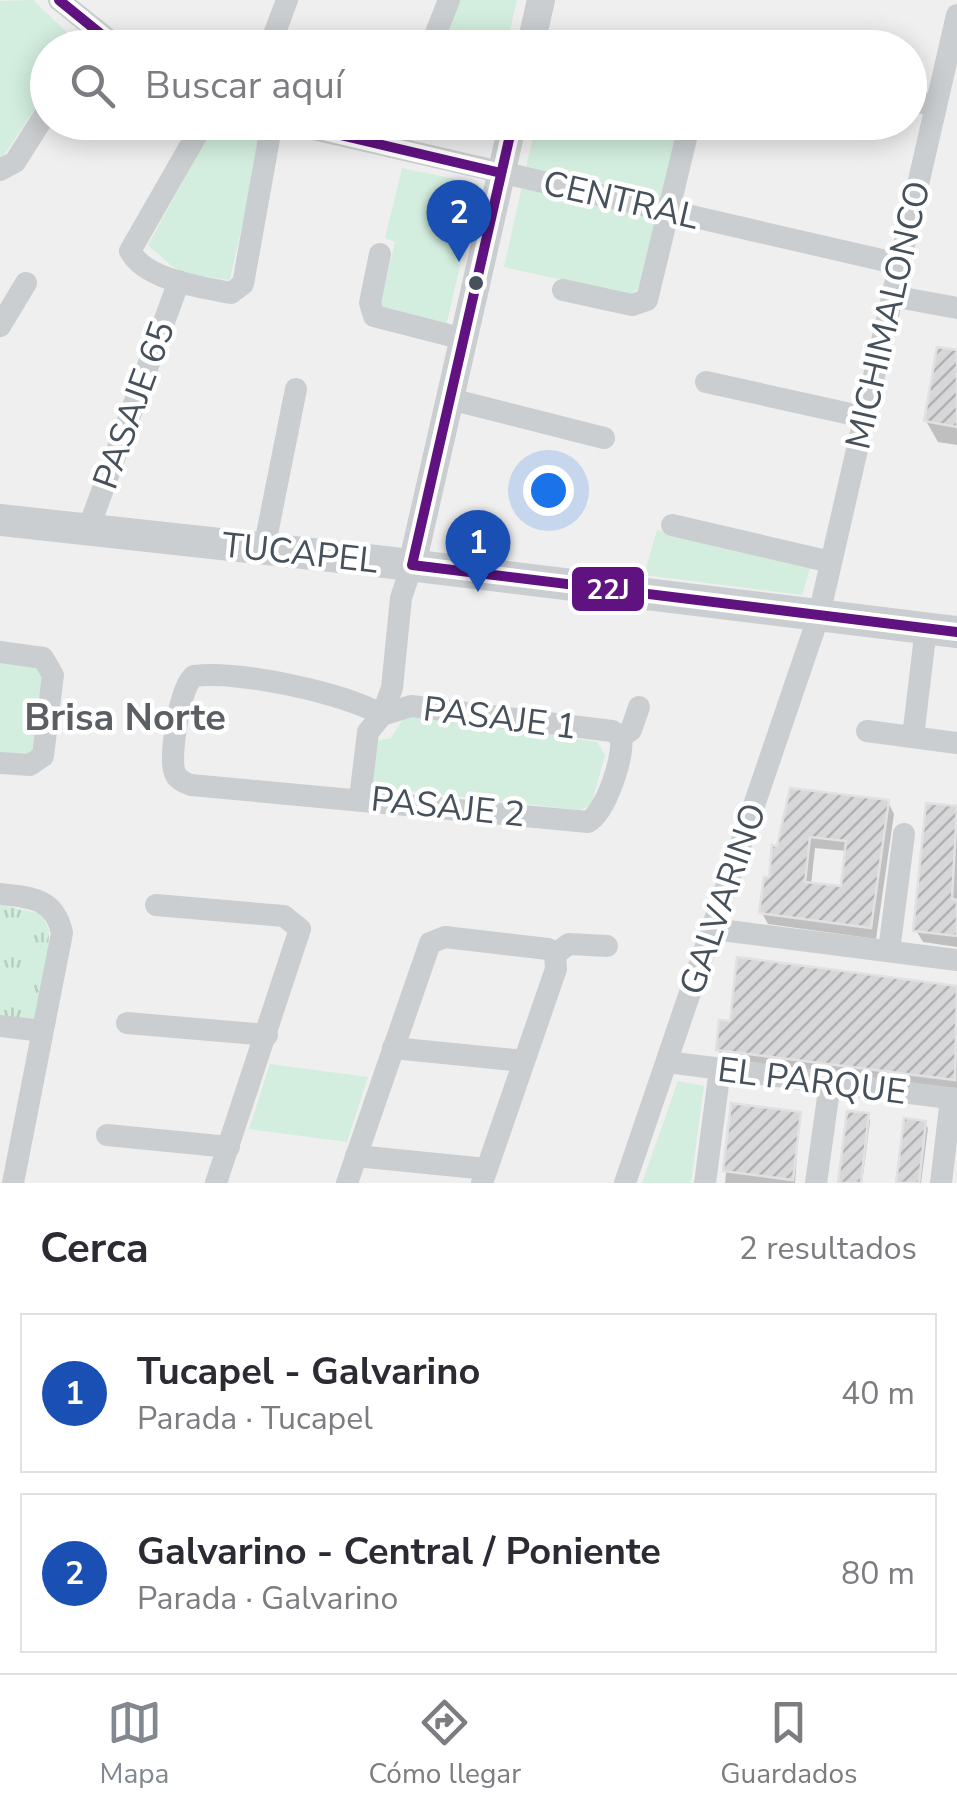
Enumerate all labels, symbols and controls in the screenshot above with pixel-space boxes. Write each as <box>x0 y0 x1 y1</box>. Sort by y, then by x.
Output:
search box <box>30 30 927 140</box>
icon: search <box>65 58 120 113</box>
text: Buscar aquí <box>145 60 344 111</box>
street label: CENTRAL <box>539 159 703 241</box>
street label: MICHIMALONCO <box>834 176 942 454</box>
pin: 2 <box>426 180 492 262</box>
unlabelled marker <box>466 273 486 293</box>
street label: PASAJE 65 <box>82 315 186 495</box>
your location <box>523 465 574 516</box>
pin: 1 <box>446 510 510 592</box>
street label: TUCAPEL <box>220 521 380 585</box>
line badge: 22J <box>570 565 646 613</box>
text: 22J <box>586 571 630 609</box>
street label: PASAJE 1 <box>421 685 579 751</box>
district label: Brisa Norte <box>24 692 226 743</box>
street label: PASAJE 2 <box>369 776 527 838</box>
street label: GALVARINO <box>668 797 778 1001</box>
street label: EL PARQUE <box>715 1046 909 1116</box>
text: Cerca <box>40 1220 149 1277</box>
text: 2 resultados <box>739 1227 917 1270</box>
text: Tucapel - Galvarino <box>137 1346 480 1397</box>
text: 1 <box>65 1372 84 1415</box>
text: 40 m <box>841 1372 915 1415</box>
text: Parada · Tucapel <box>137 1397 373 1440</box>
text: Galvarino - Central / Poniente <box>137 1526 661 1577</box>
text: 2 <box>65 1552 84 1595</box>
text: 80 m <box>841 1552 915 1595</box>
text: Parada · Galvarino <box>137 1577 398 1620</box>
tab: Mapa <box>100 1695 169 1793</box>
tab: Cómo llegar <box>368 1695 521 1793</box>
tab: Guardados <box>720 1695 857 1793</box>

